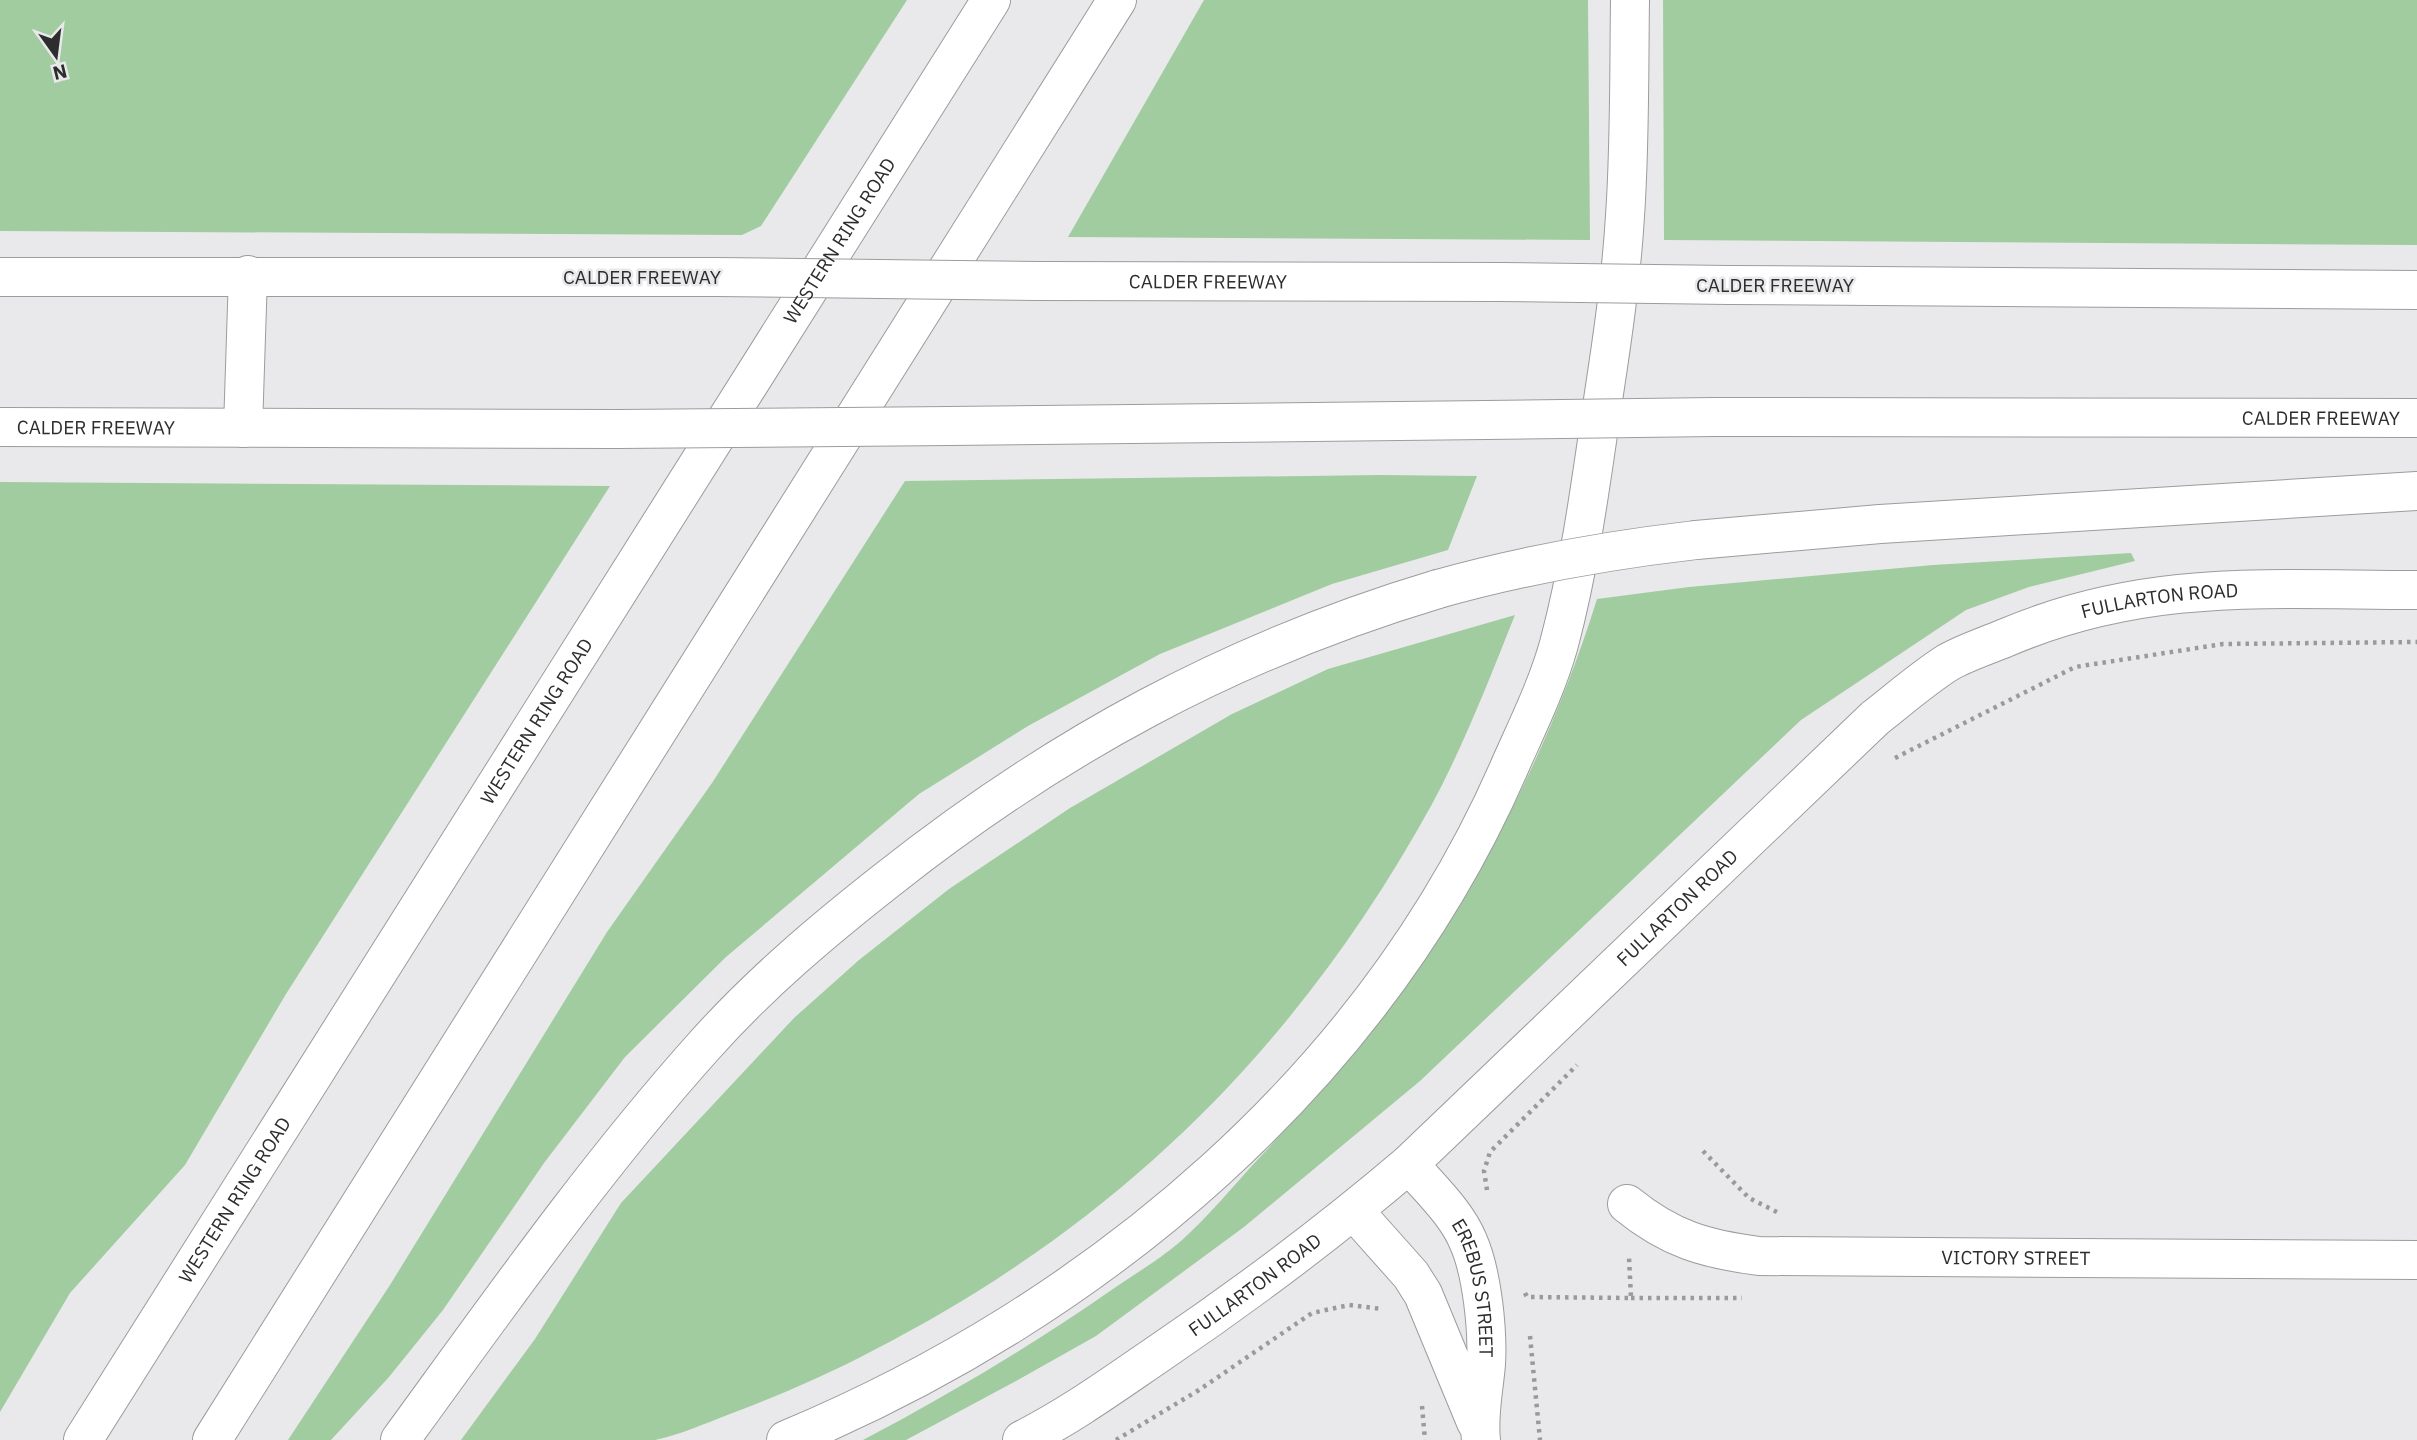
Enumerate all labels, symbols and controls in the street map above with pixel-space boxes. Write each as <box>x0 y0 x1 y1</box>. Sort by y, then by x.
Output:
north arrow <box>21 21 91 91</box>
text: N <box>51 59 70 86</box>
street label: WESTERN RING ROAD <box>778 153 901 328</box>
street label: CALDER FREEWAY <box>563 265 722 289</box>
street label: CALDER FREEWAY <box>1129 269 1288 294</box>
street label: CALDER FREEWAY <box>1696 273 1855 297</box>
street label: CALDER FREEWAY <box>2242 406 2401 430</box>
street label: CALDER FREEWAY <box>17 415 176 440</box>
street label: FULLARTON ROAD <box>2078 578 2239 623</box>
street label: WESTERN RING ROAD <box>475 633 598 809</box>
street label: FULLARTON ROAD <box>1611 844 1743 971</box>
street label: WESTERN RING ROAD <box>173 1112 296 1287</box>
street label: EREBUS STREET <box>1447 1214 1498 1358</box>
street label: FULLARTON ROAD <box>1184 1228 1326 1341</box>
street label: VICTORY STREET <box>1941 1245 2091 1270</box>

